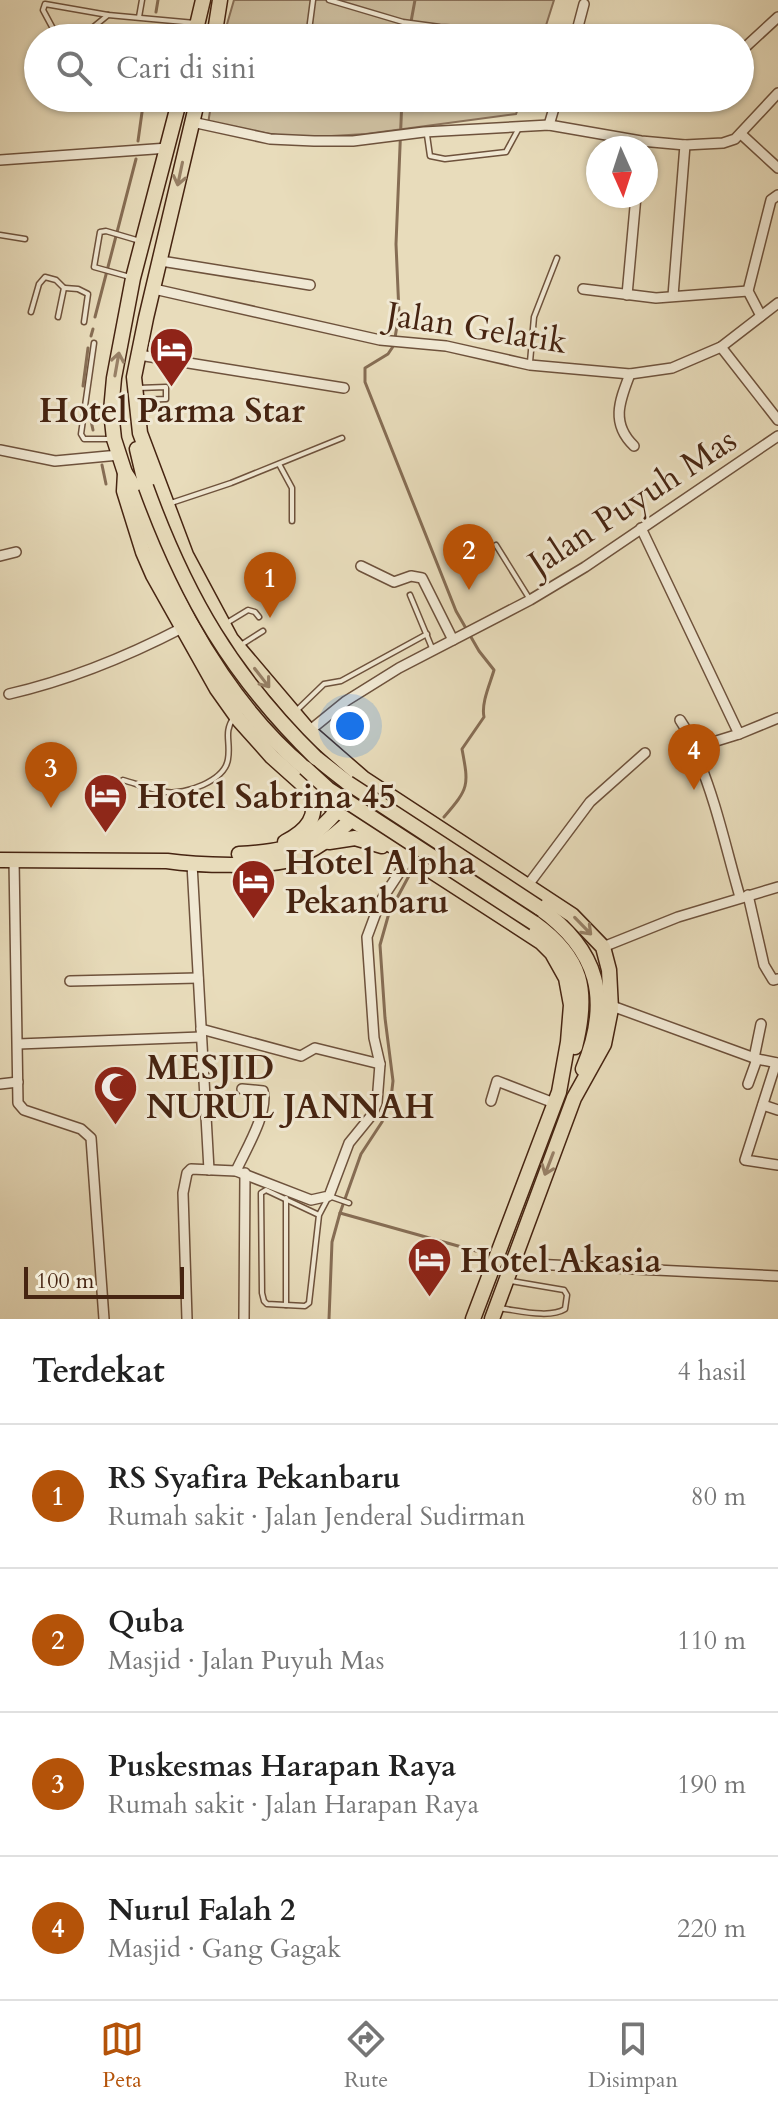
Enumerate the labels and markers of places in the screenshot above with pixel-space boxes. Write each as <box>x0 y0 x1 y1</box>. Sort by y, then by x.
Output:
hotel icon: Hotel Parma Star <box>148 326 196 389</box>
place label: Hotel Parma Star <box>39 388 305 434</box>
pin: 2 <box>443 524 495 590</box>
pin: 1 <box>244 552 296 618</box>
pin: 4 <box>668 724 720 790</box>
pin: 3 <box>25 742 77 808</box>
hotel icon: Hotel Sabrina 45 <box>82 772 130 835</box>
place label: Hotel Sabrina 45 <box>137 774 396 820</box>
place label: Hotel Alpha Pekanbaru <box>285 840 476 925</box>
hotel icon: Hotel Alpha Pekanbaru <box>230 858 278 921</box>
place label: MESJID NURUL JANNAH <box>146 1045 434 1130</box>
mosque icon: MESJID NURUL JANNAH <box>91 1063 139 1126</box>
hotel icon: Hotel Akasia <box>405 1236 453 1299</box>
place label: Hotel Akasia <box>460 1238 662 1284</box>

